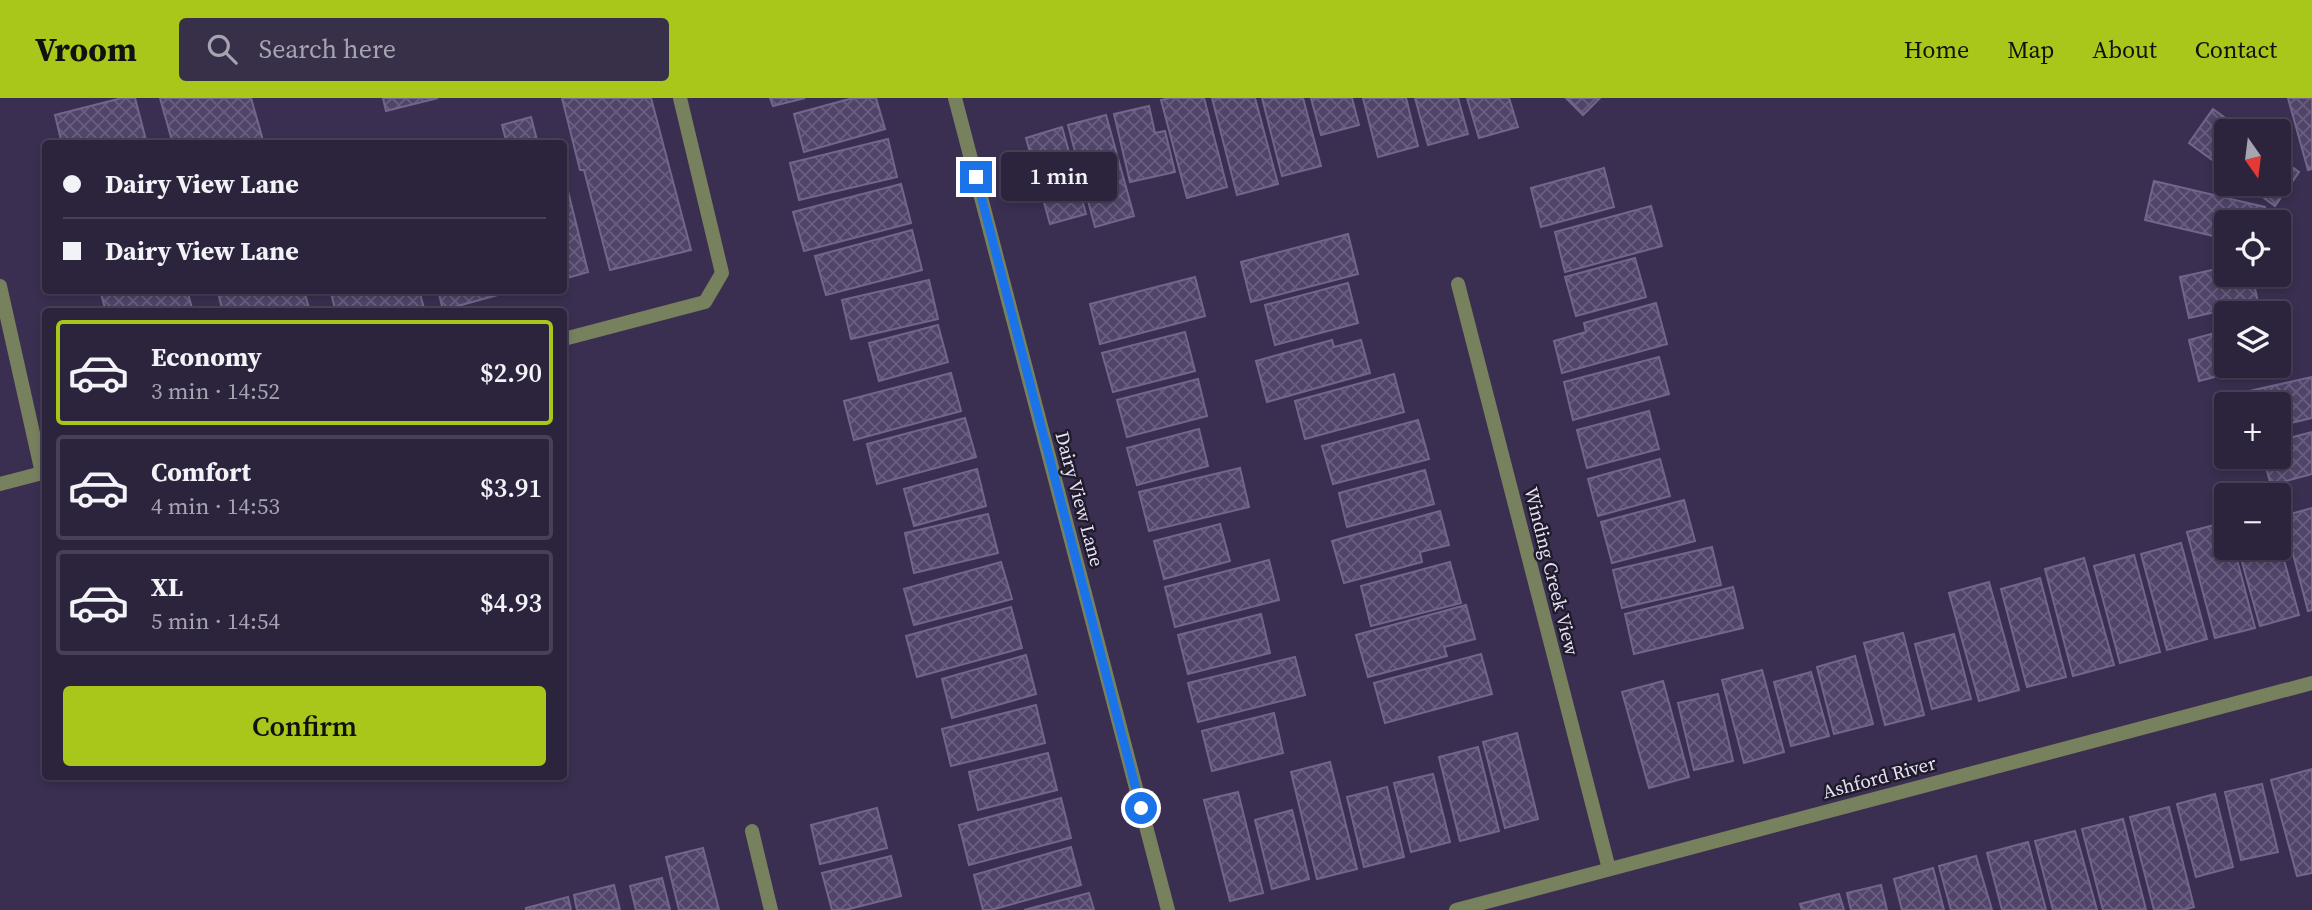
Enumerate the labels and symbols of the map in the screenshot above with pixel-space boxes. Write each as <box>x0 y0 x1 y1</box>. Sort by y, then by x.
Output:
north arrow <box>2214 119 2291 196</box>
callout: 1 min <box>1000 153 1116 202</box>
route end <box>960 161 992 193</box>
street label: Dairy View Lane <box>1049 428 1111 570</box>
street label: Winding Creek View <box>1519 484 1586 658</box>
street label: Ashford River <box>1819 749 1939 805</box>
route start <box>1125 792 1157 824</box>

